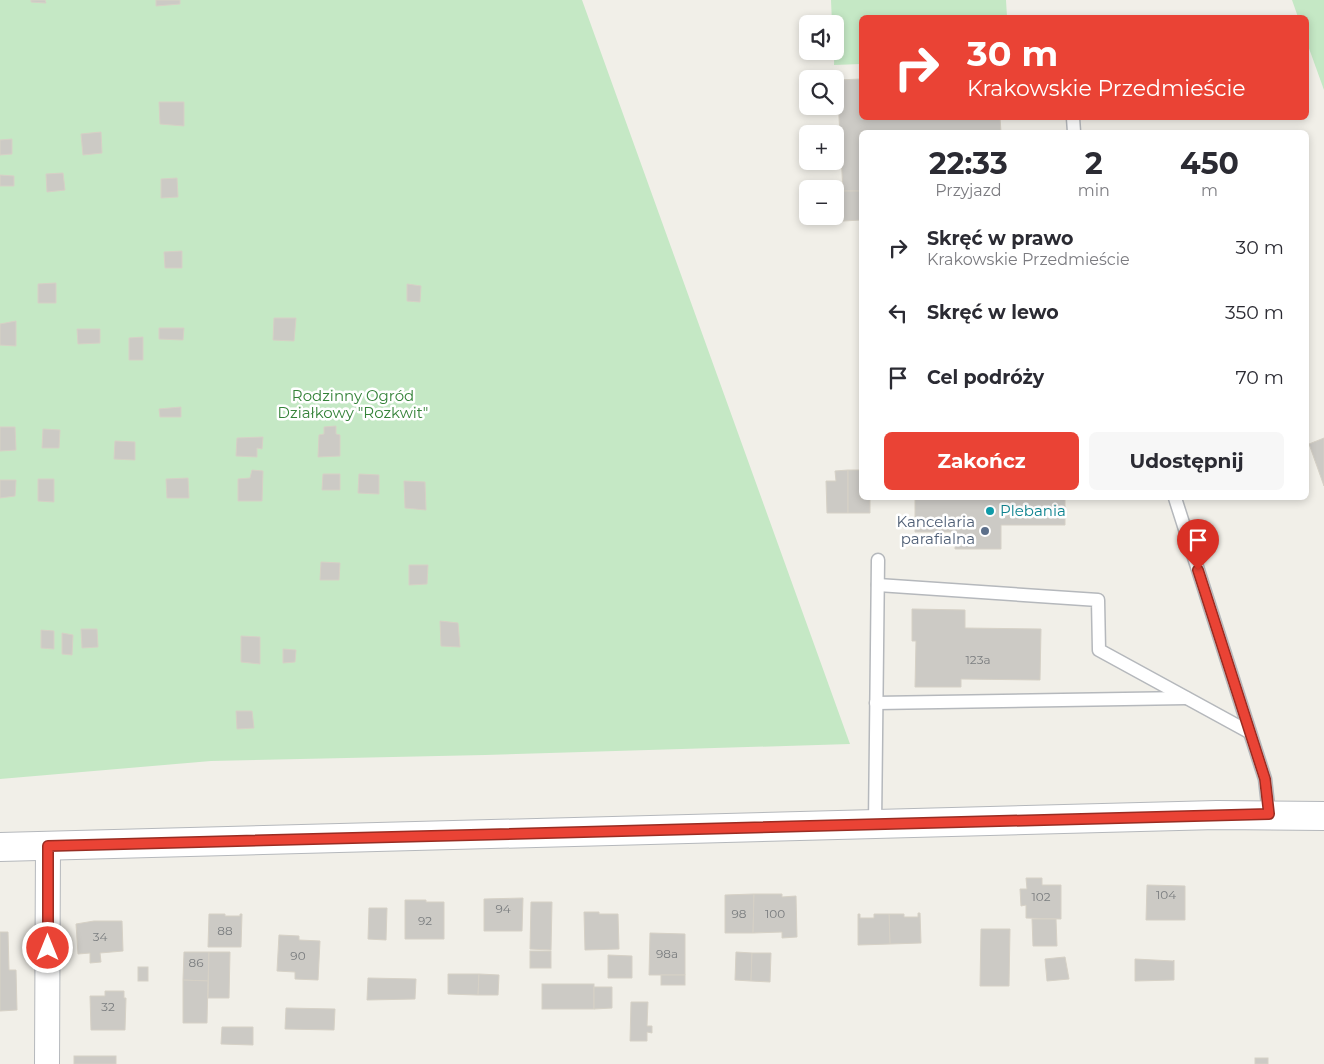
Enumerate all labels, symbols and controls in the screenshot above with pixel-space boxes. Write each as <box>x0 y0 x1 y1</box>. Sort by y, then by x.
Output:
map controls <box>799 15 844 225</box>
button: sound <box>799 15 844 60</box>
text: 30 m <box>967 32 1058 75</box>
icon: right <box>884 35 949 100</box>
button: search <box>799 70 844 115</box>
text: Krakowskie Przedmieście <box>967 75 1246 102</box>
button: + <box>799 125 844 170</box>
text: 22:33 <box>929 145 1008 182</box>
text: 2 <box>1085 145 1103 182</box>
text: 450 <box>1180 145 1239 182</box>
button: − <box>799 180 844 225</box>
text: Przyjazd <box>935 181 1002 200</box>
text: min <box>1078 181 1110 200</box>
text: m <box>1201 181 1218 200</box>
text: Skręć w prawo <box>927 227 1073 250</box>
icon: right <box>884 234 912 262</box>
text: 30 m <box>1236 236 1284 259</box>
text: Krakowskie Przedmieście <box>927 250 1130 269</box>
icon: left <box>884 299 912 327</box>
text: Skręć w lewo <box>927 301 1059 324</box>
text: 350 m <box>1225 301 1284 324</box>
icon: arrive <box>884 364 912 392</box>
text: Cel podróży <box>927 366 1044 389</box>
text: 70 m <box>1235 366 1284 389</box>
park label: Rodzinny Ogród Działkowy "Rozkwit" <box>278 386 428 422</box>
button: Zakończ <box>884 432 1079 490</box>
button: Udostępnij <box>1089 432 1284 490</box>
place label: Plebania <box>1000 501 1066 520</box>
marker: Plebania <box>984 505 996 517</box>
place label: Kancelaria parafialna <box>897 512 975 548</box>
pin <box>1177 519 1219 570</box>
marker: Kancelaria parafialna <box>979 525 991 537</box>
icon: arrive <box>1184 526 1212 554</box>
house number: 123a <box>966 652 991 667</box>
house number: 104 <box>1156 887 1176 902</box>
house number: 102 <box>1031 889 1051 904</box>
house number: 94 <box>495 901 511 916</box>
house number: 98 <box>732 906 747 921</box>
house number: 100 <box>765 906 785 921</box>
house number: 92 <box>418 913 432 928</box>
position arrow <box>21 921 73 973</box>
house number: 88 <box>217 923 233 938</box>
house number: 34 <box>93 929 107 944</box>
house number: 98a <box>656 946 678 961</box>
house number: 90 <box>290 948 306 963</box>
house number: 86 <box>189 955 203 970</box>
house number: 32 <box>101 999 115 1014</box>

